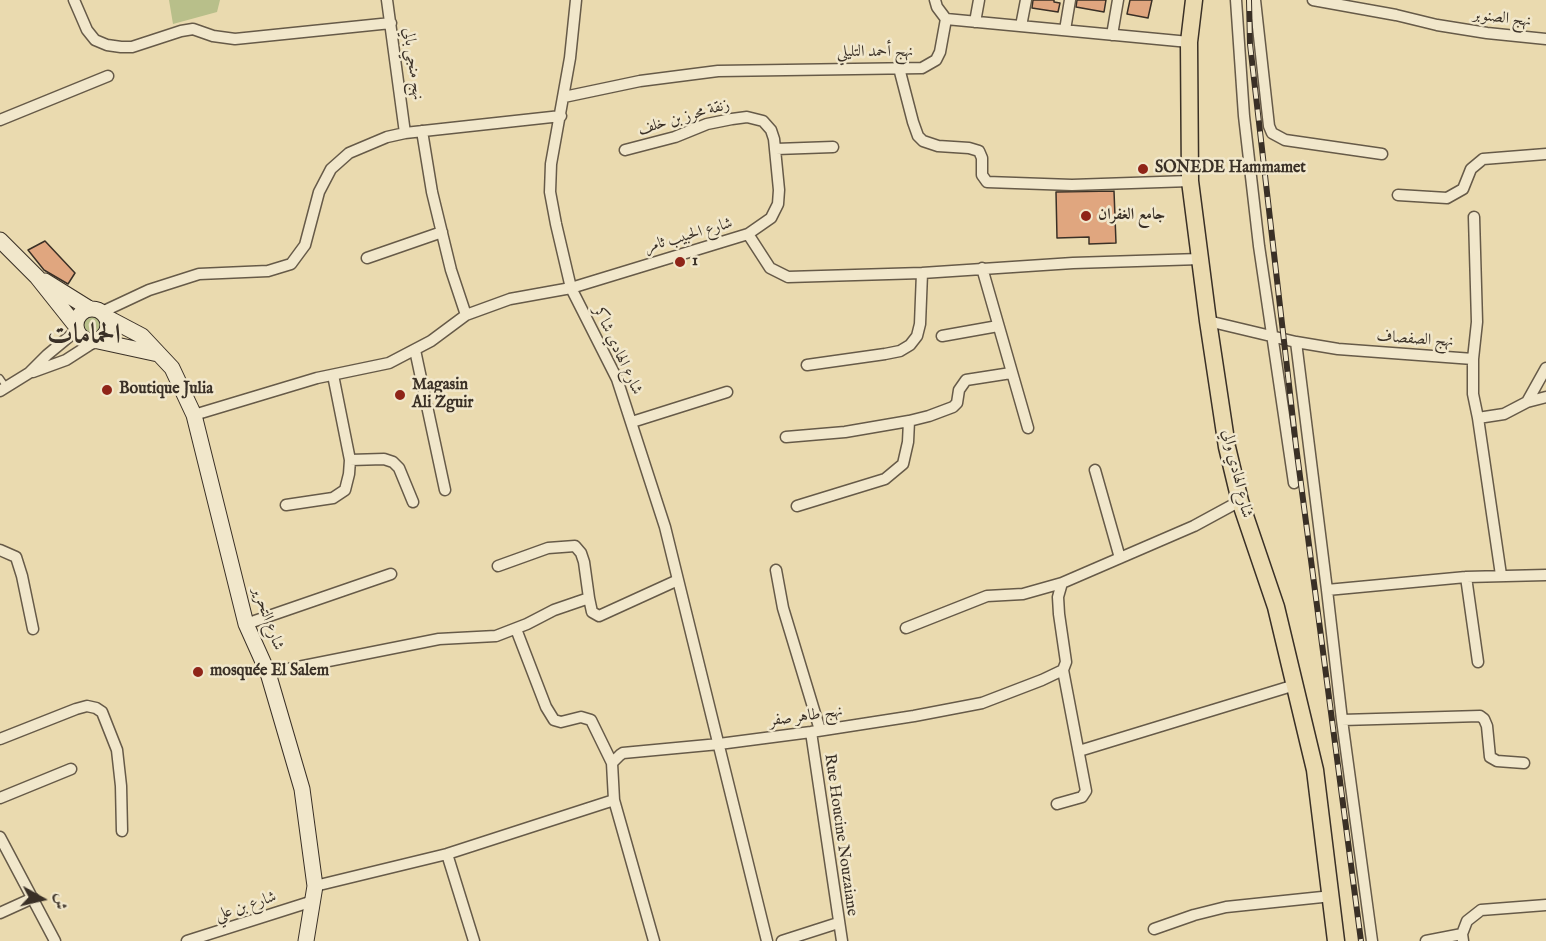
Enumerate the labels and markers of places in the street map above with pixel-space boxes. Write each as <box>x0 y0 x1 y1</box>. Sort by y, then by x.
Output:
place label: SONEDE Hammamet <box>1155 159 1306 179</box>
marker: SONEDE Hammamet <box>1136 162 1150 176</box>
place label: جامع الغفران <box>1098 206 1165 226</box>
marker: جامع الغفران <box>1079 209 1093 223</box>
place label: 1 <box>692 252 698 272</box>
marker: 1 <box>673 255 687 269</box>
place label: Magasin Ali Zguir <box>412 376 473 414</box>
place label: Boutique Julia <box>119 380 213 400</box>
marker: Boutique Julia <box>100 383 114 397</box>
marker: Magasin Ali Zguir <box>393 388 407 402</box>
place label: mosquée El Salem <box>210 662 329 682</box>
marker: mosquée El Salem <box>191 665 205 679</box>

